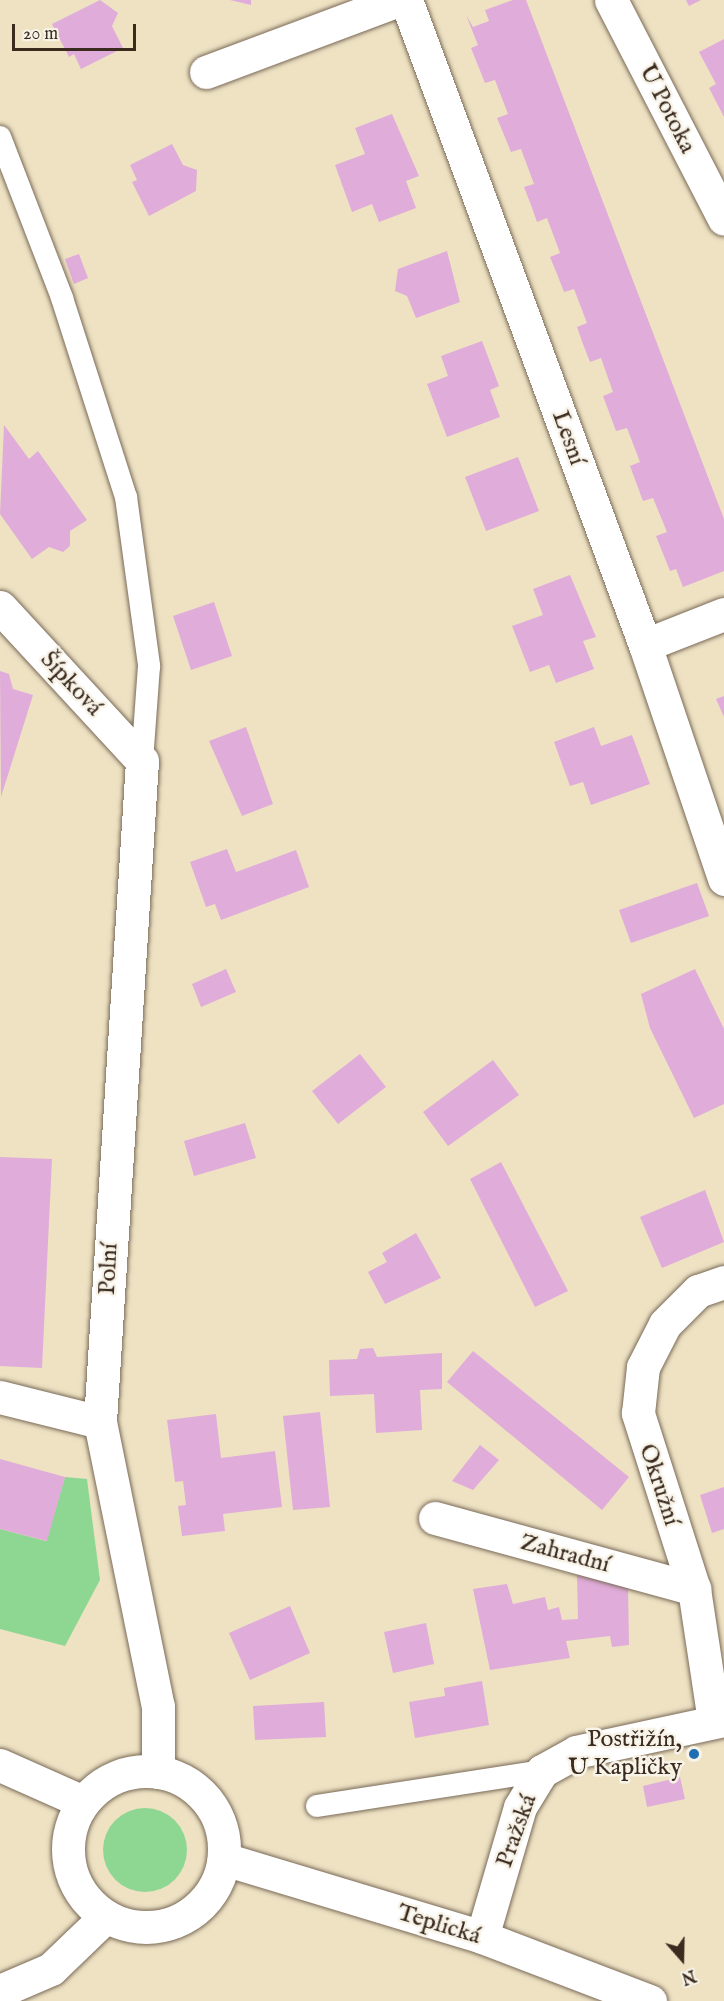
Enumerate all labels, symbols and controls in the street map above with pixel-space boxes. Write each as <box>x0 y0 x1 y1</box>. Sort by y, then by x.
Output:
scale bar <box>15 12 140 50</box>
text: 20 m <box>23 23 58 46</box>
street label: U Potoka <box>632 60 702 158</box>
street label: Lesní <box>545 407 591 469</box>
street label: Šípková <box>34 646 108 722</box>
street label: Polní <box>93 1242 125 1296</box>
street label: Okružní <box>632 1441 686 1529</box>
street label: Zahradní <box>517 1528 613 1580</box>
place label: Postřižín, U Kapličky <box>568 1726 682 1782</box>
marker: Postřižín, U Kapličky <box>687 1747 701 1761</box>
street label: Pražská <box>491 1790 543 1872</box>
street label: Teplická <box>394 1899 484 1951</box>
north arrow <box>652 1929 712 1989</box>
text: N <box>678 1964 698 1988</box>

